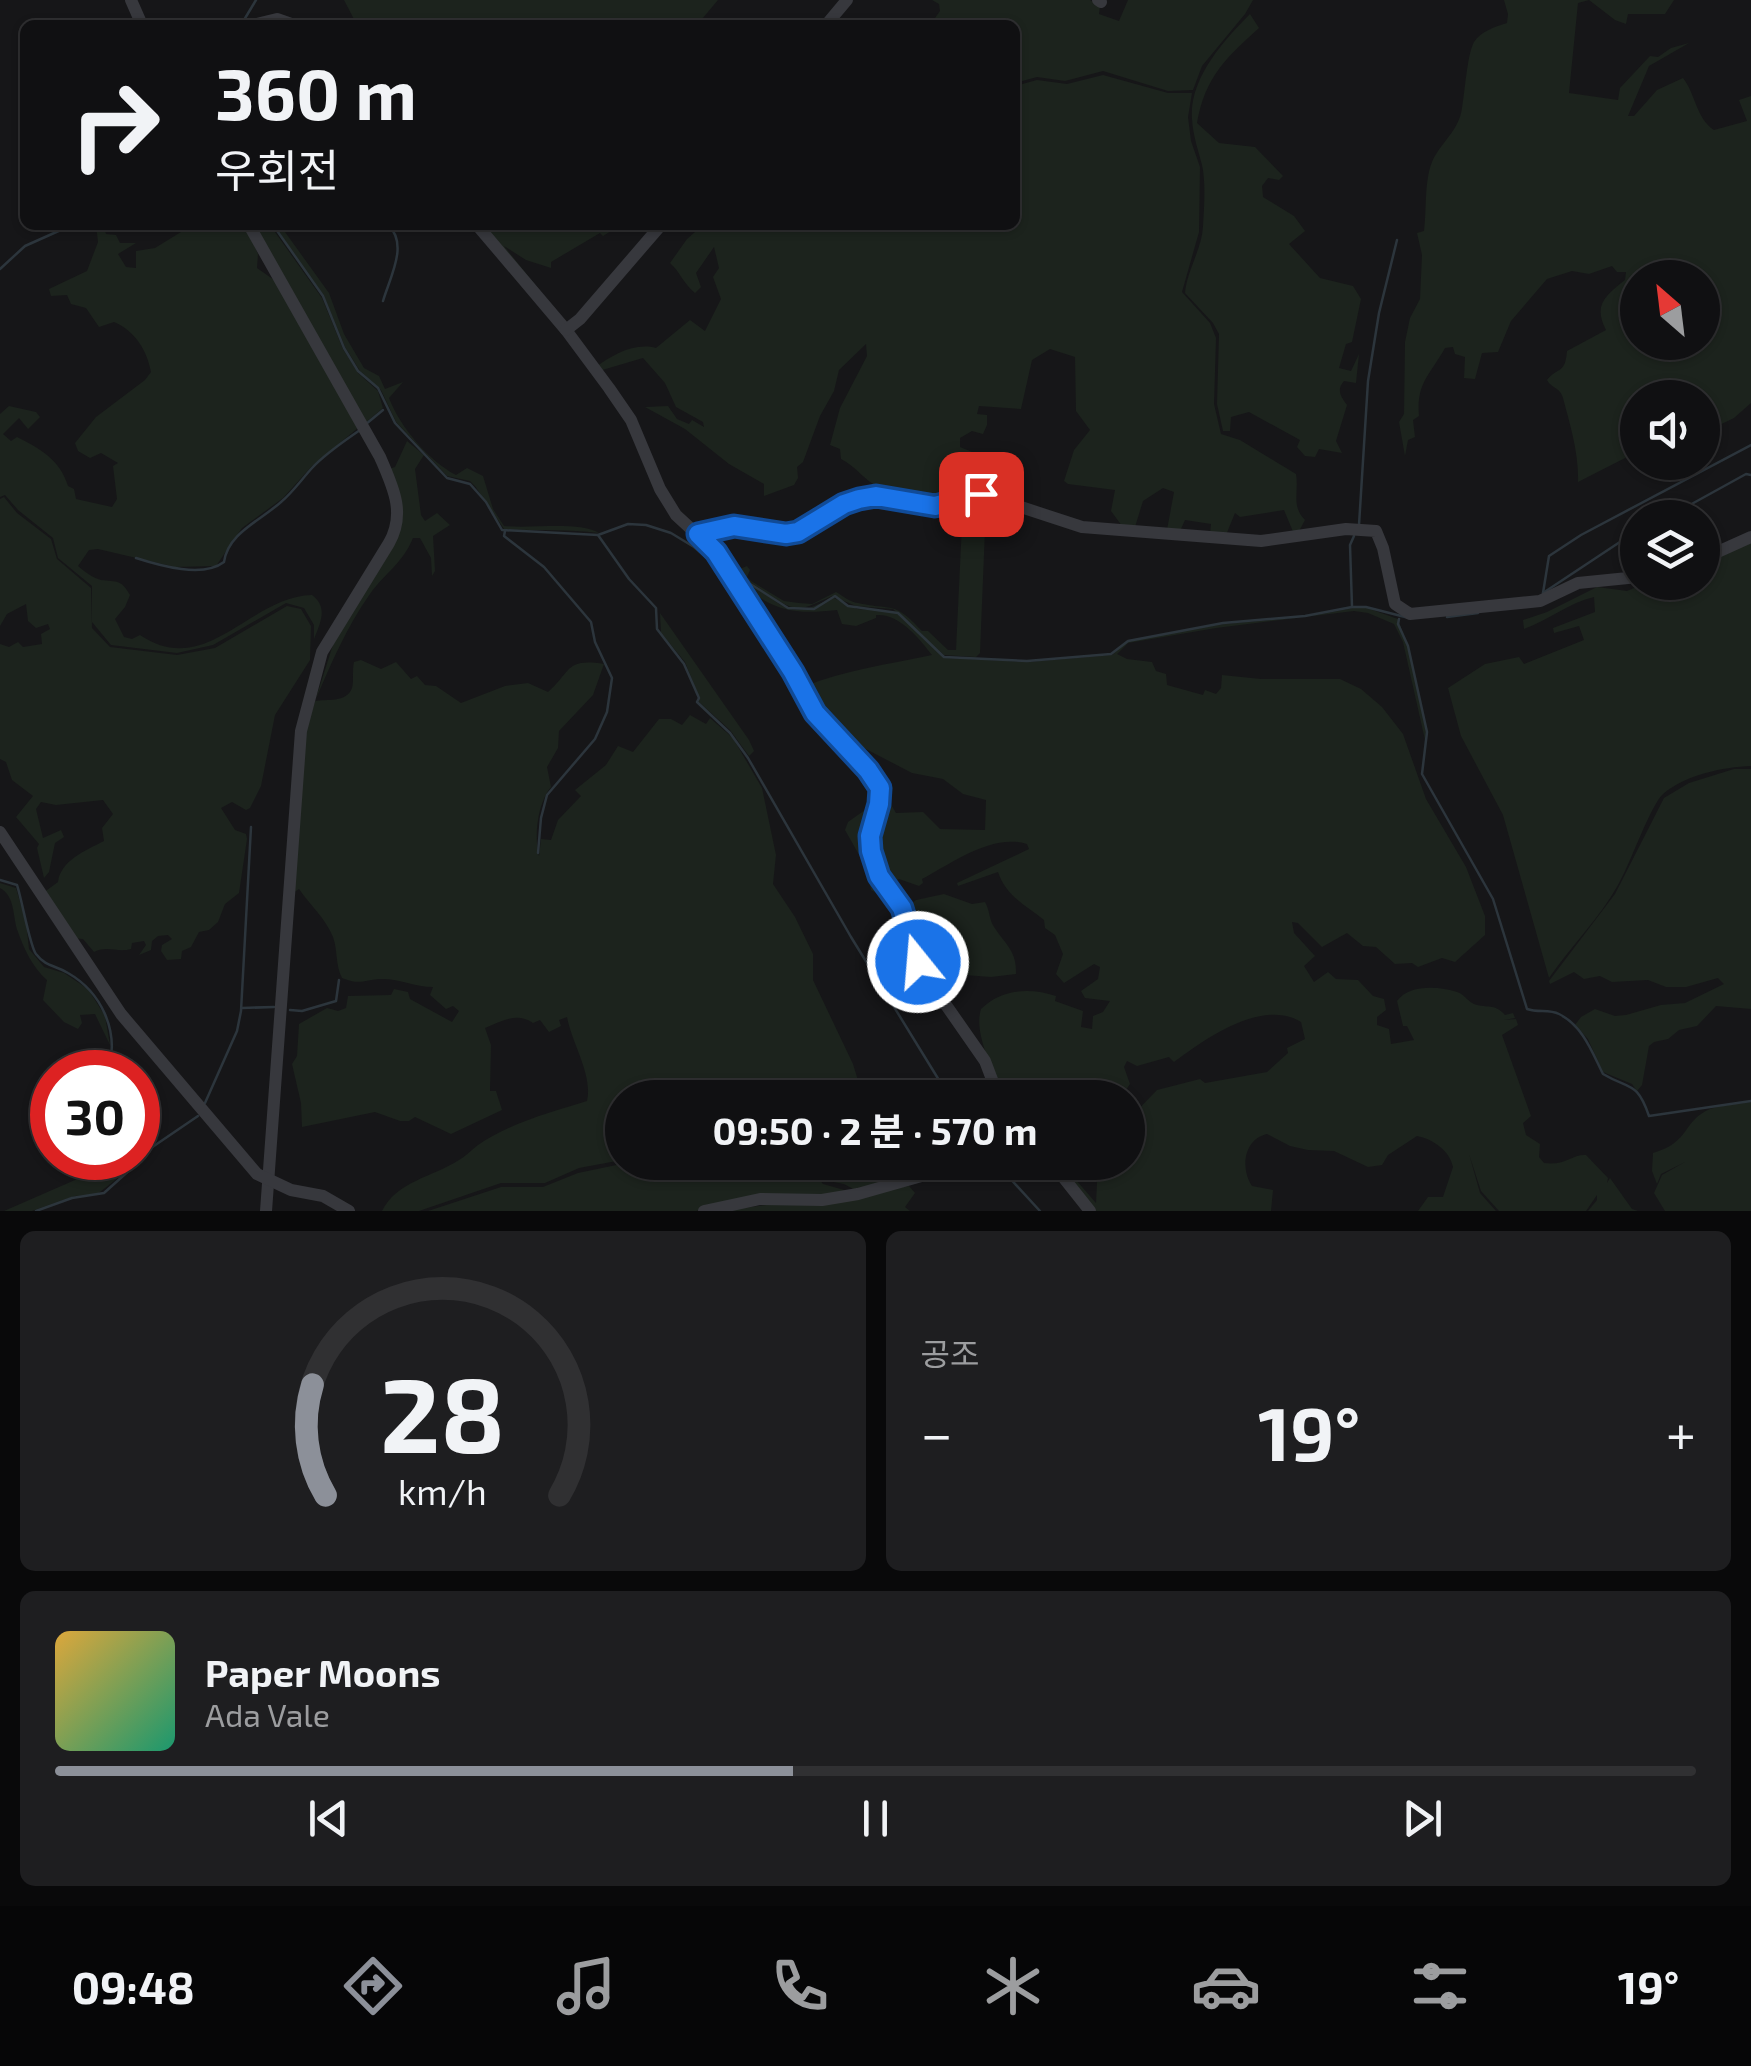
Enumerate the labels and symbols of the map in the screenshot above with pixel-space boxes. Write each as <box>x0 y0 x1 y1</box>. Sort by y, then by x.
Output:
north arrow <box>1620 260 1720 360</box>
pin <box>939 452 1024 537</box>
position arrow <box>866 910 970 1014</box>
speed limit sign: 30 <box>30 1050 160 1180</box>

